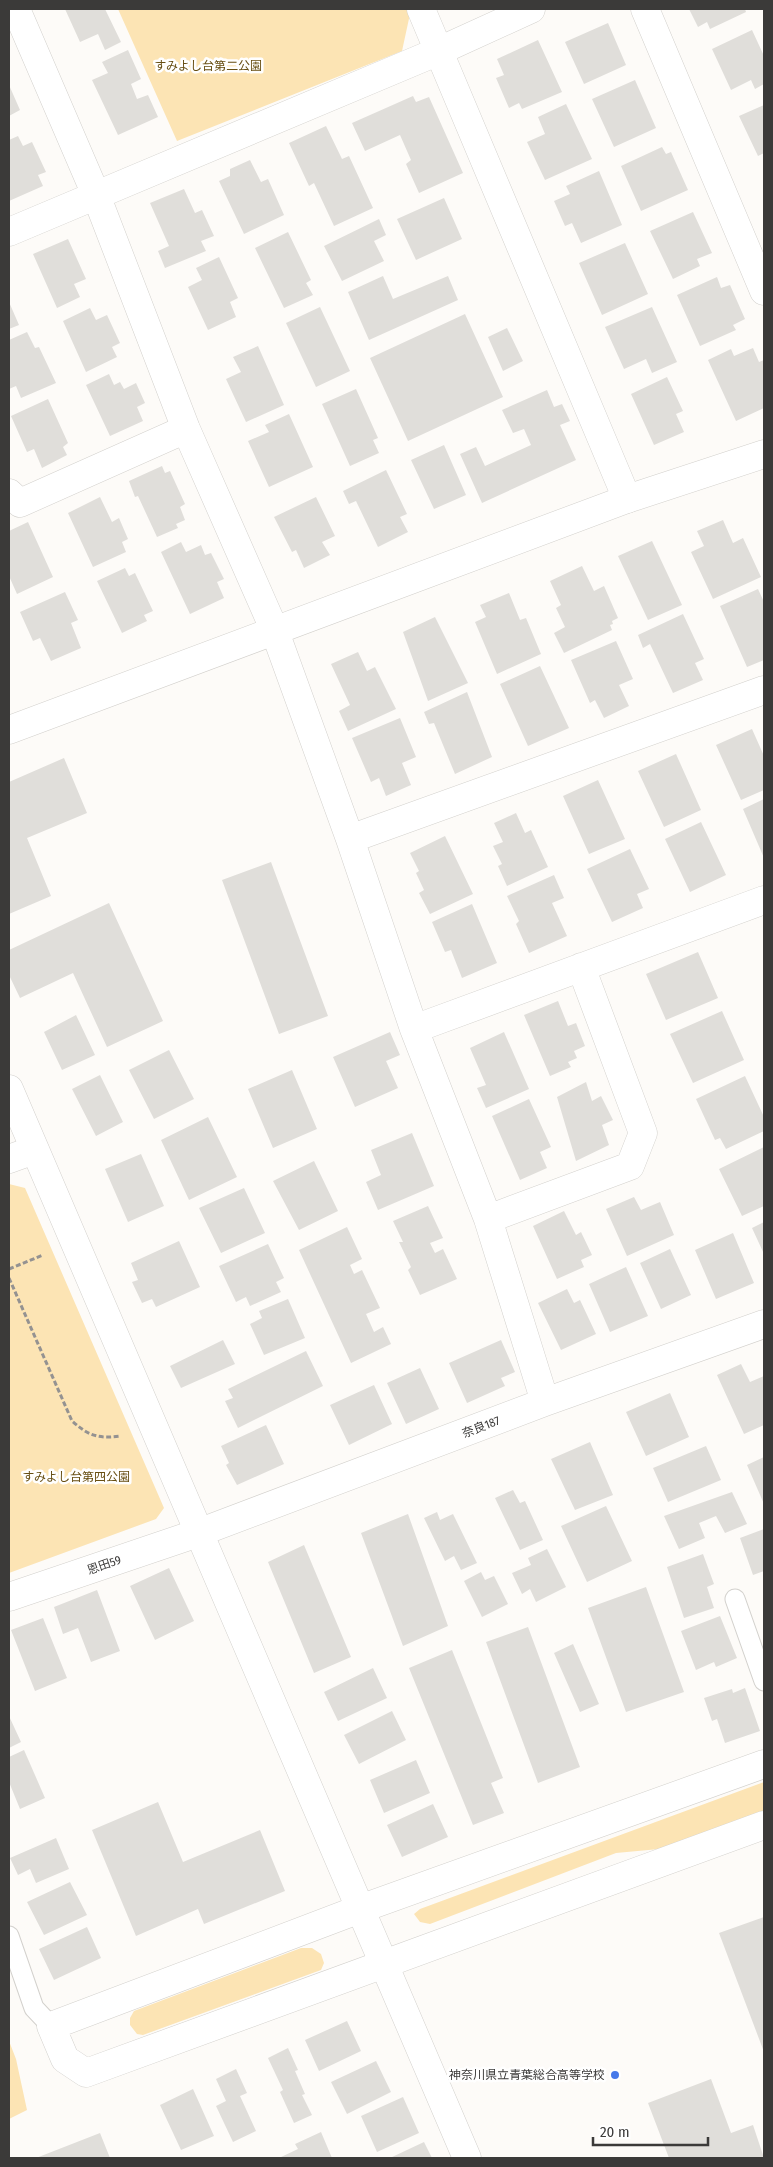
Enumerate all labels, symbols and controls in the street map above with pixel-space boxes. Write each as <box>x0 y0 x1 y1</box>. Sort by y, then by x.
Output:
park label: すみよし台第二公園 <box>154 59 262 73</box>
street label: 奈良187 <box>460 1413 502 1441</box>
park label: すみよし台第四公園 <box>22 1470 130 1484</box>
street label: 恩田59 <box>85 1553 123 1577</box>
place label: 神奈川県立青葉総合高等学校 <box>449 2068 605 2082</box>
marker: 神奈川県立青葉総合高等学校 <box>609 2069 621 2081</box>
scale bar <box>593 2114 708 2146</box>
text: 20 m <box>600 2123 630 2141</box>

